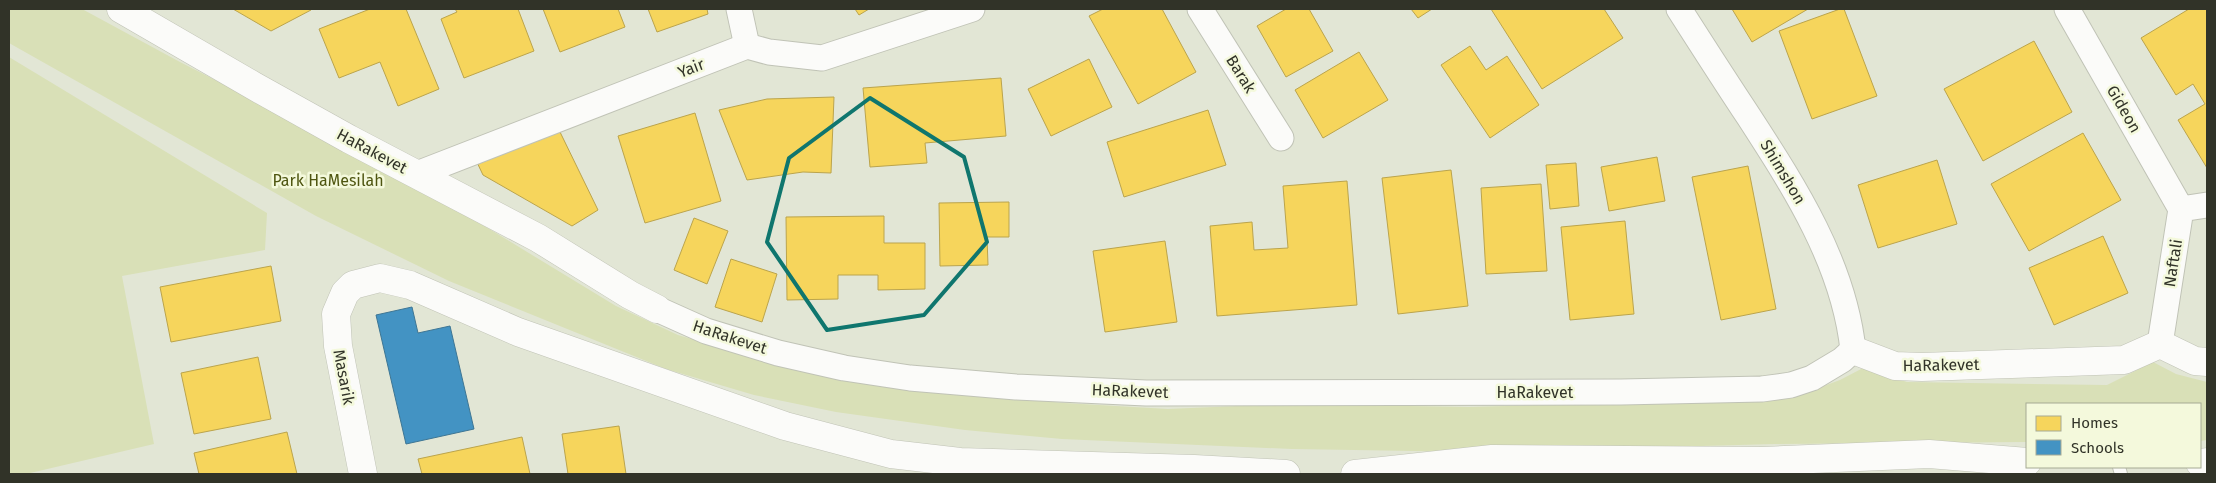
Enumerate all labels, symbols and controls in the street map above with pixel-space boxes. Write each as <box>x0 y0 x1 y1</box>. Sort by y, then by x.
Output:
street label: Barak <box>1222 52 1260 97</box>
street label: Yair <box>675 54 708 82</box>
street label: Gideon <box>2103 82 2145 136</box>
street label: HaRakevet <box>334 125 411 178</box>
street label: Shimshon <box>1756 136 1810 208</box>
park label: Park HaMesilah <box>272 171 384 190</box>
street label: Naftali <box>2160 238 2186 288</box>
street label: HaRakevet <box>691 316 770 358</box>
street label: Masarik <box>329 348 359 407</box>
street label: HaRakevet <box>1902 355 1980 375</box>
street label: HaRakevet <box>1091 380 1169 402</box>
street label: HaRakevet <box>1497 383 1574 402</box>
legend <box>2026 403 2201 468</box>
text: Homes <box>2071 414 2118 432</box>
text: Schools <box>2071 439 2124 457</box>

